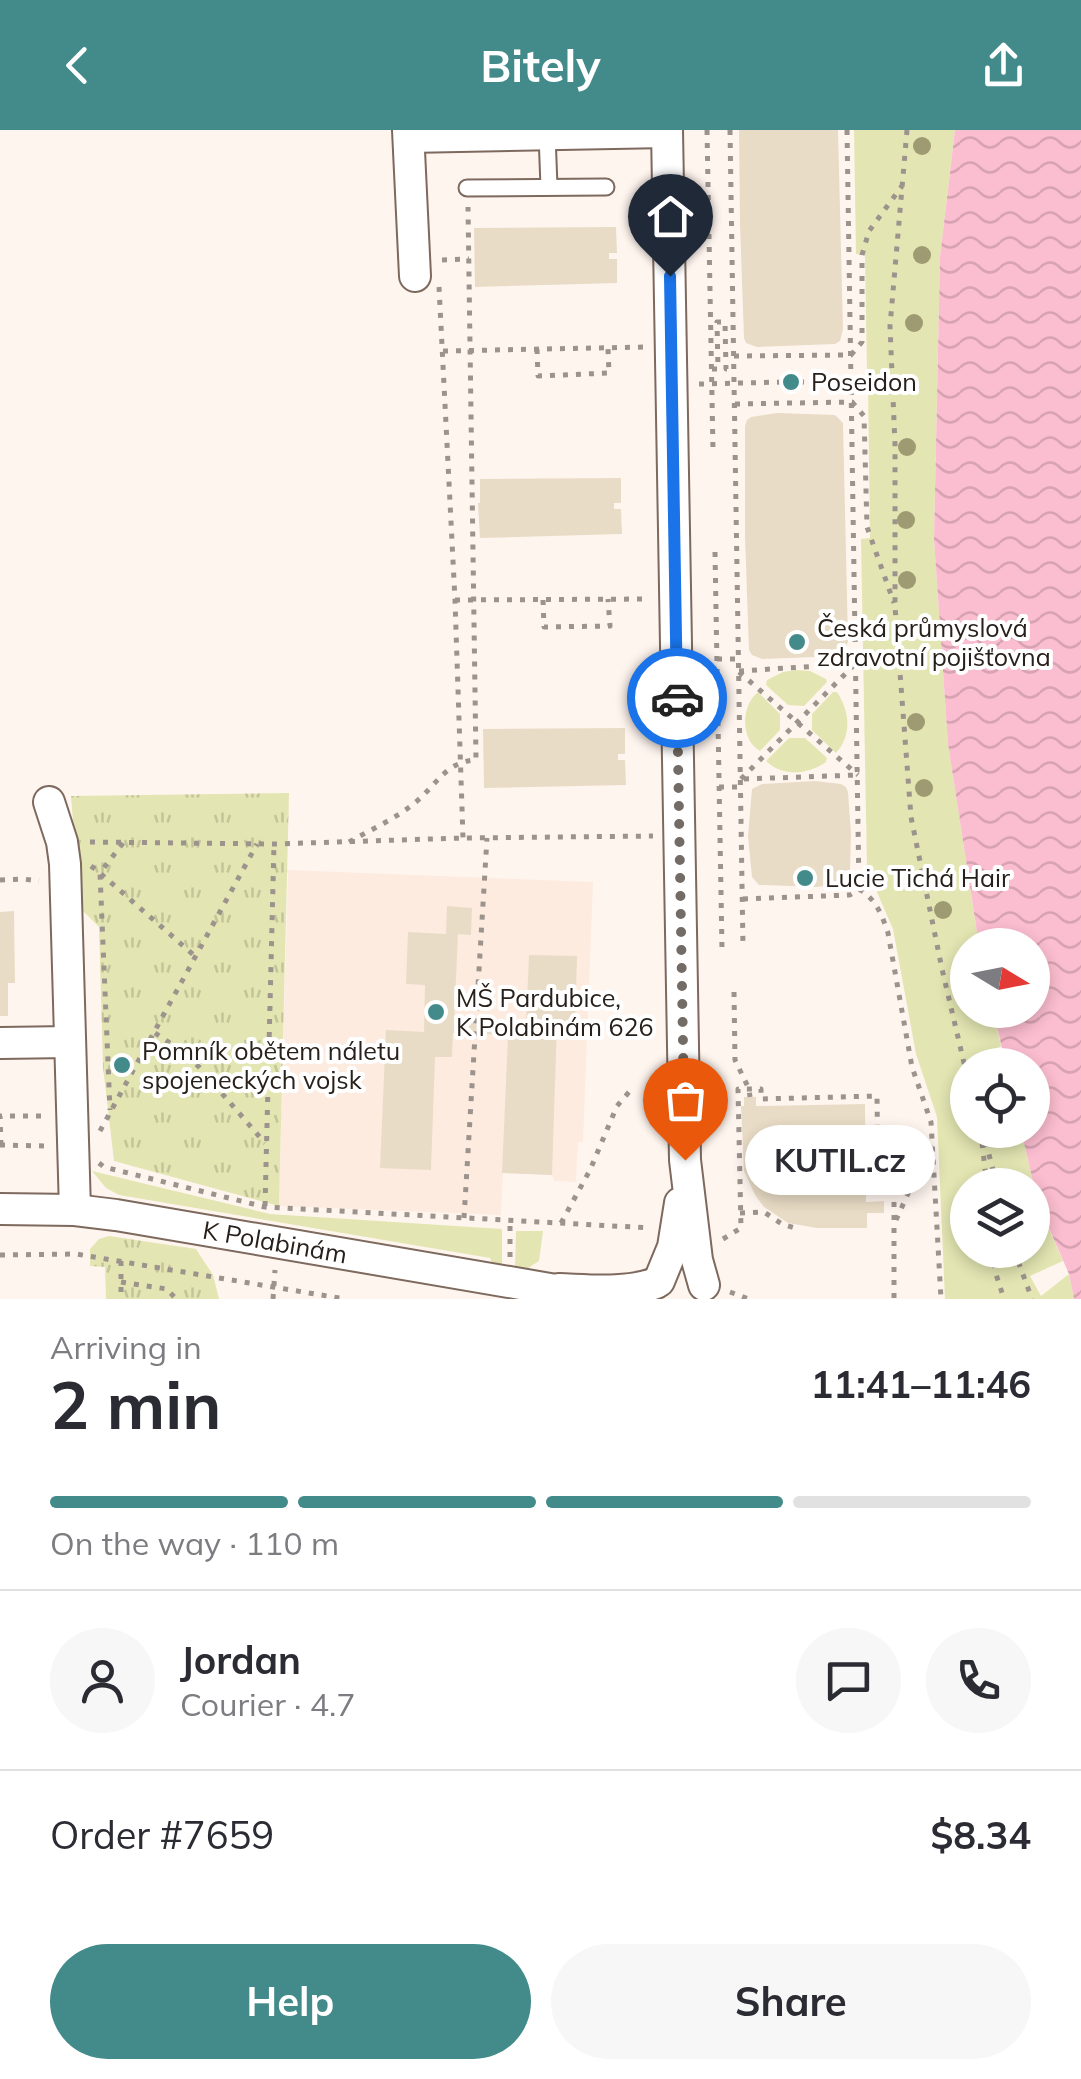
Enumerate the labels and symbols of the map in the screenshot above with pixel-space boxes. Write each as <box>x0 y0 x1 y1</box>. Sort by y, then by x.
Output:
pin <box>628 174 713 277</box>
place label: Poseidon <box>811 366 917 397</box>
marker: Poseidon <box>780 371 802 393</box>
place label: Česká průmyslová zdravotní pojišťovna <box>817 612 1051 672</box>
marker: Česká průmyslová zdravotní pojišťovna <box>786 631 808 653</box>
courier <box>627 648 727 748</box>
place label: Lucie Tichá Hair <box>825 862 1010 893</box>
marker: Lucie Tichá Hair <box>794 867 816 889</box>
north arrow <box>950 928 1050 1028</box>
place label: MŠ Pardubice, K Polabinám 626 <box>456 982 653 1042</box>
marker: MŠ Pardubice, K Polabinám 626 <box>425 1001 447 1023</box>
place label: Pomník obětem náletu spojeneckých vojsk <box>142 1035 400 1095</box>
marker: Pomník obětem náletu spojeneckých vojsk <box>111 1054 133 1076</box>
pin <box>643 1058 728 1161</box>
callout: KUTIL.cz <box>745 1125 935 1195</box>
street label: K Polabinám <box>201 1214 350 1269</box>

